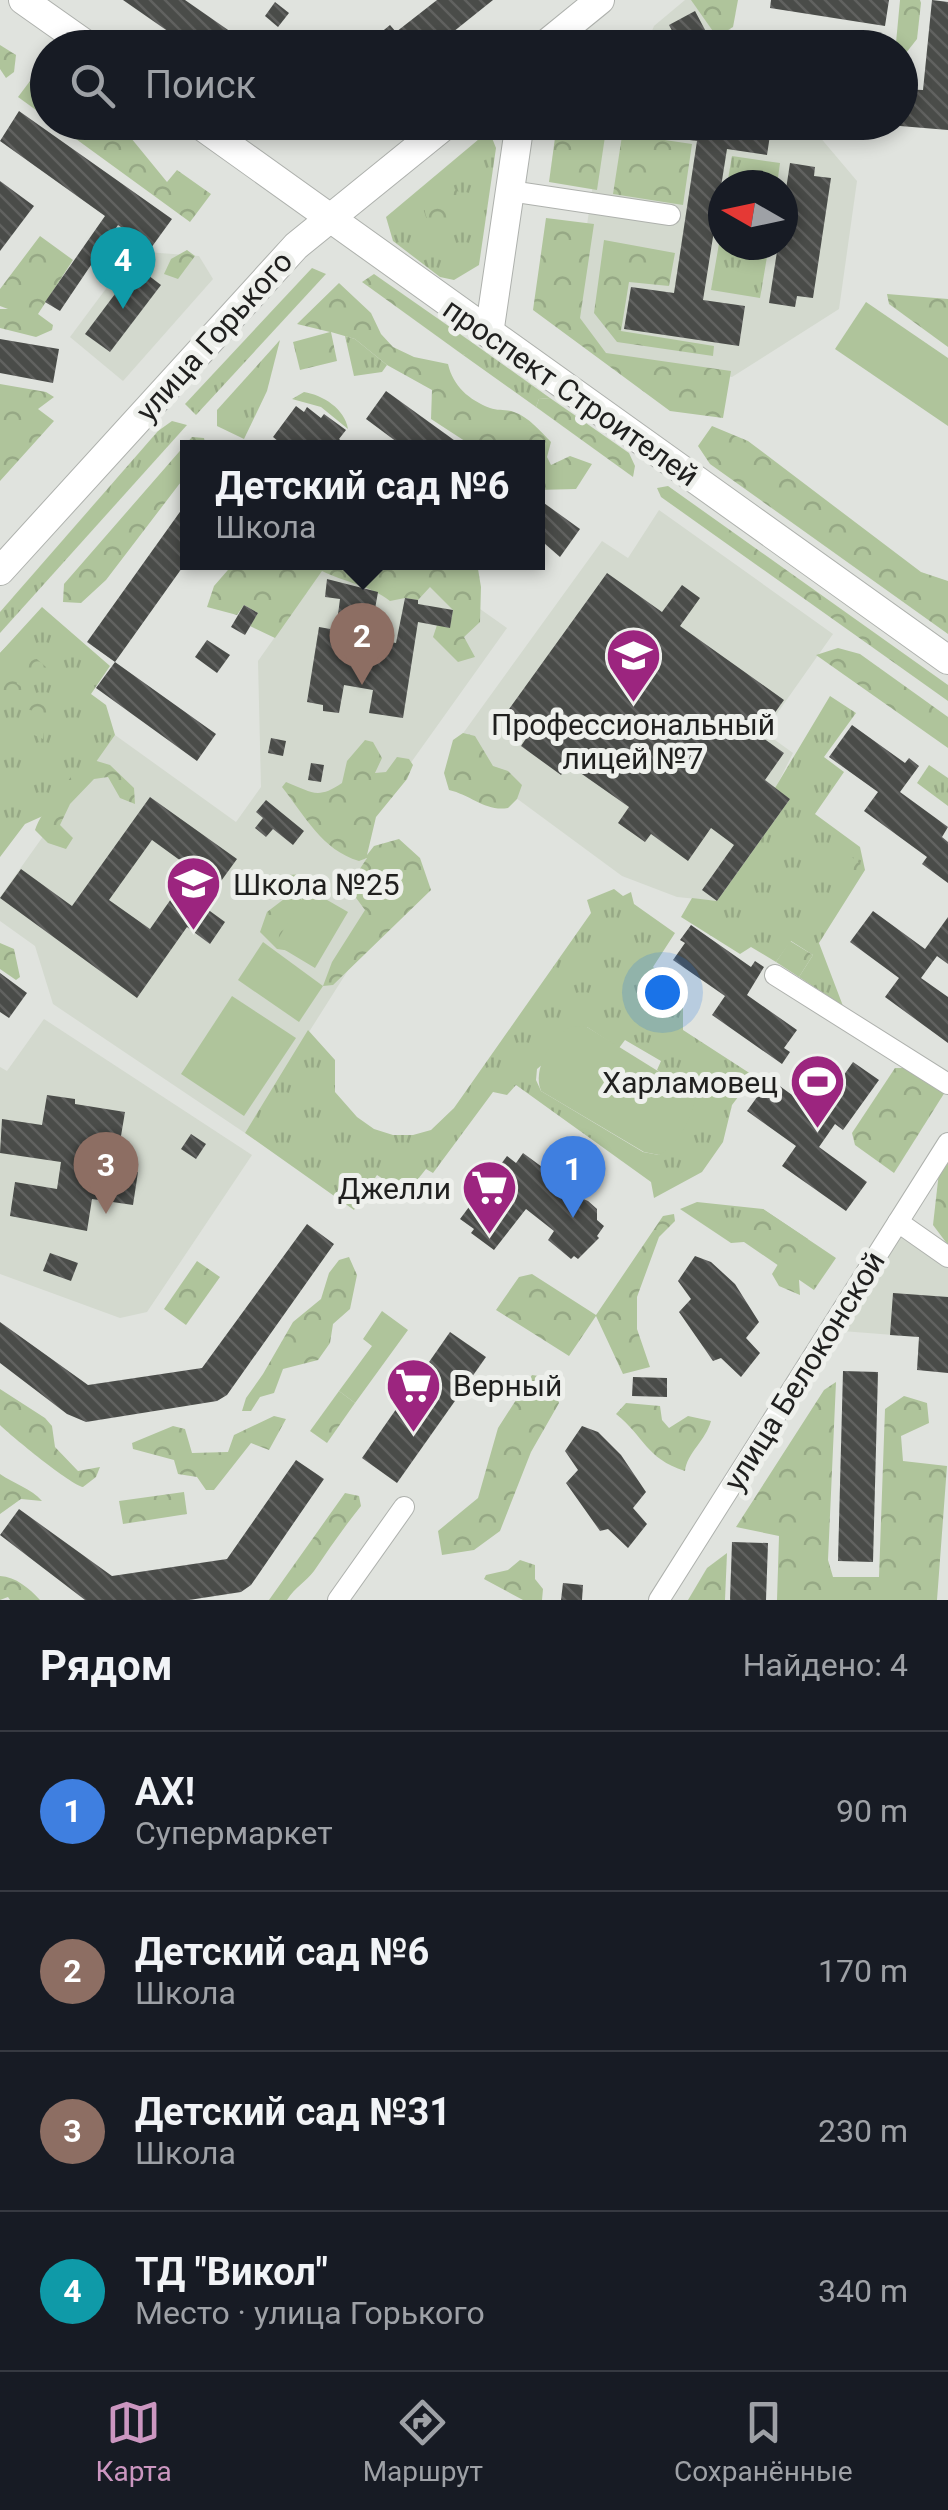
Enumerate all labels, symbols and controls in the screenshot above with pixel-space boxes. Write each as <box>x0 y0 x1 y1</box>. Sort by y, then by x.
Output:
search box <box>30 30 918 140</box>
icon: search <box>65 58 120 113</box>
text: Поиск <box>145 63 256 107</box>
north arrow <box>708 170 798 260</box>
pin: 4 <box>90 226 156 309</box>
street label: улица Горького <box>129 244 299 428</box>
street label: проспект Строителей <box>437 291 705 493</box>
popup <box>180 440 545 570</box>
text: Детский сад №6 <box>215 464 510 508</box>
text: Школа <box>215 508 316 546</box>
pin: 2 <box>330 602 394 685</box>
school or university icon: Профессиональный лицей №7 <box>603 626 663 705</box>
place label: Профессиональный лицей №7 <box>491 707 775 776</box>
school or university icon: Школа №25 <box>164 854 224 933</box>
place label: Школа №25 <box>233 867 400 902</box>
your location <box>637 967 688 1018</box>
sports icon: Харламовец <box>787 1052 847 1131</box>
place label: Харламовец <box>602 1065 778 1100</box>
pin: 3 <box>74 1132 138 1214</box>
pin: 1 <box>540 1136 606 1218</box>
supermarket icon: Джелли <box>460 1158 520 1237</box>
place label: Джелли <box>338 1171 451 1206</box>
street label: улица Белоконской <box>716 1245 892 1497</box>
supermarket icon: Верный <box>384 1355 444 1434</box>
place label: Верный <box>453 1368 562 1403</box>
text: Рядом <box>40 1641 173 1690</box>
text: Найдено: 4 <box>743 1646 908 1684</box>
text: АХ! <box>135 1770 195 1814</box>
text: 1 <box>63 1792 82 1830</box>
text: 90 m <box>836 1792 908 1830</box>
text: Супермаркет <box>135 1814 333 1852</box>
text: Детский сад №6 <box>135 1930 429 1974</box>
text: 2 <box>63 1952 82 1990</box>
text: 170 m <box>818 1952 908 1990</box>
text: Школа <box>135 1974 236 2012</box>
text: Детский сад №31 <box>135 2090 451 2134</box>
text: 3 <box>63 2112 82 2150</box>
text: 230 m <box>818 2112 908 2150</box>
text: Школа <box>135 2134 236 2172</box>
text: ТД "Викол" <box>135 2250 328 2294</box>
text: 4 <box>63 2272 82 2310</box>
text: 340 m <box>818 2272 908 2310</box>
text: Место · улица Горького <box>135 2294 485 2332</box>
tab: Карта <box>95 2395 172 2488</box>
tab: Маршрут <box>363 2395 483 2488</box>
tab: Сохранённые <box>674 2395 853 2488</box>

